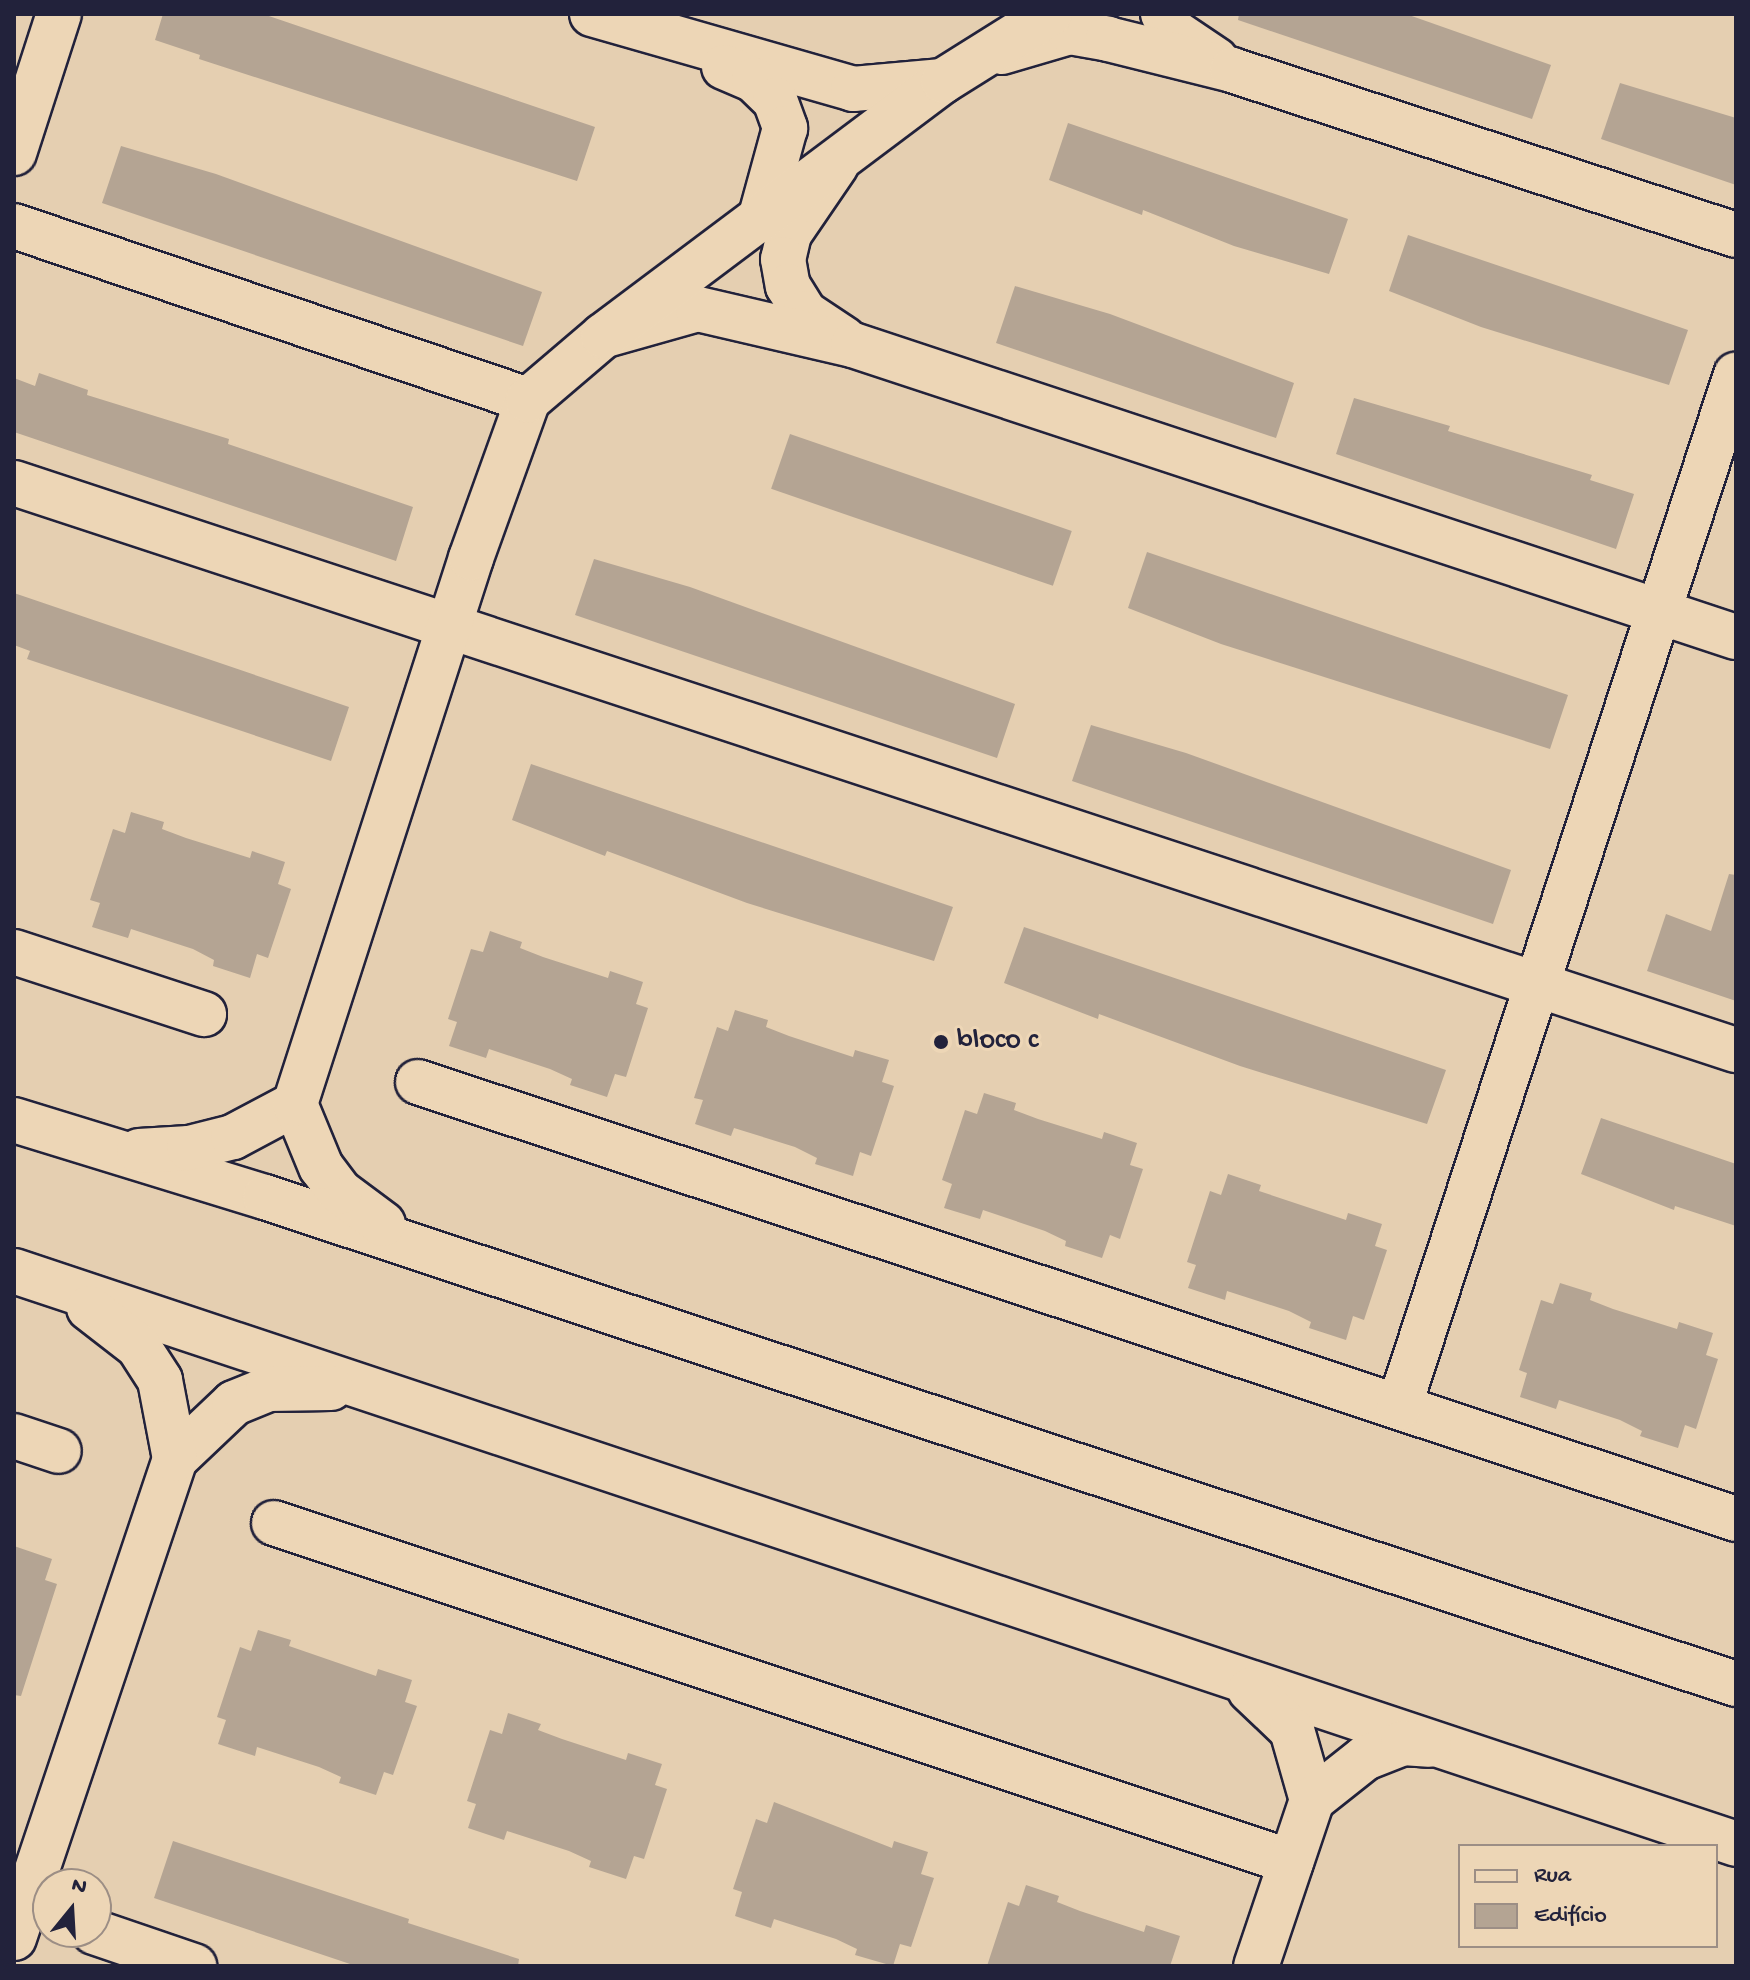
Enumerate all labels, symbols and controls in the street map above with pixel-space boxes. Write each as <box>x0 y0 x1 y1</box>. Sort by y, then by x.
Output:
place label: bloco c <box>957 1024 1038 1060</box>
marker: bloco c <box>932 1033 950 1051</box>
legend <box>1458 1844 1718 1948</box>
text: Rua <box>1534 1862 1571 1891</box>
north arrow <box>32 1868 112 1948</box>
text: N <box>68 1872 90 1902</box>
text: Edifício <box>1534 1902 1607 1931</box>

